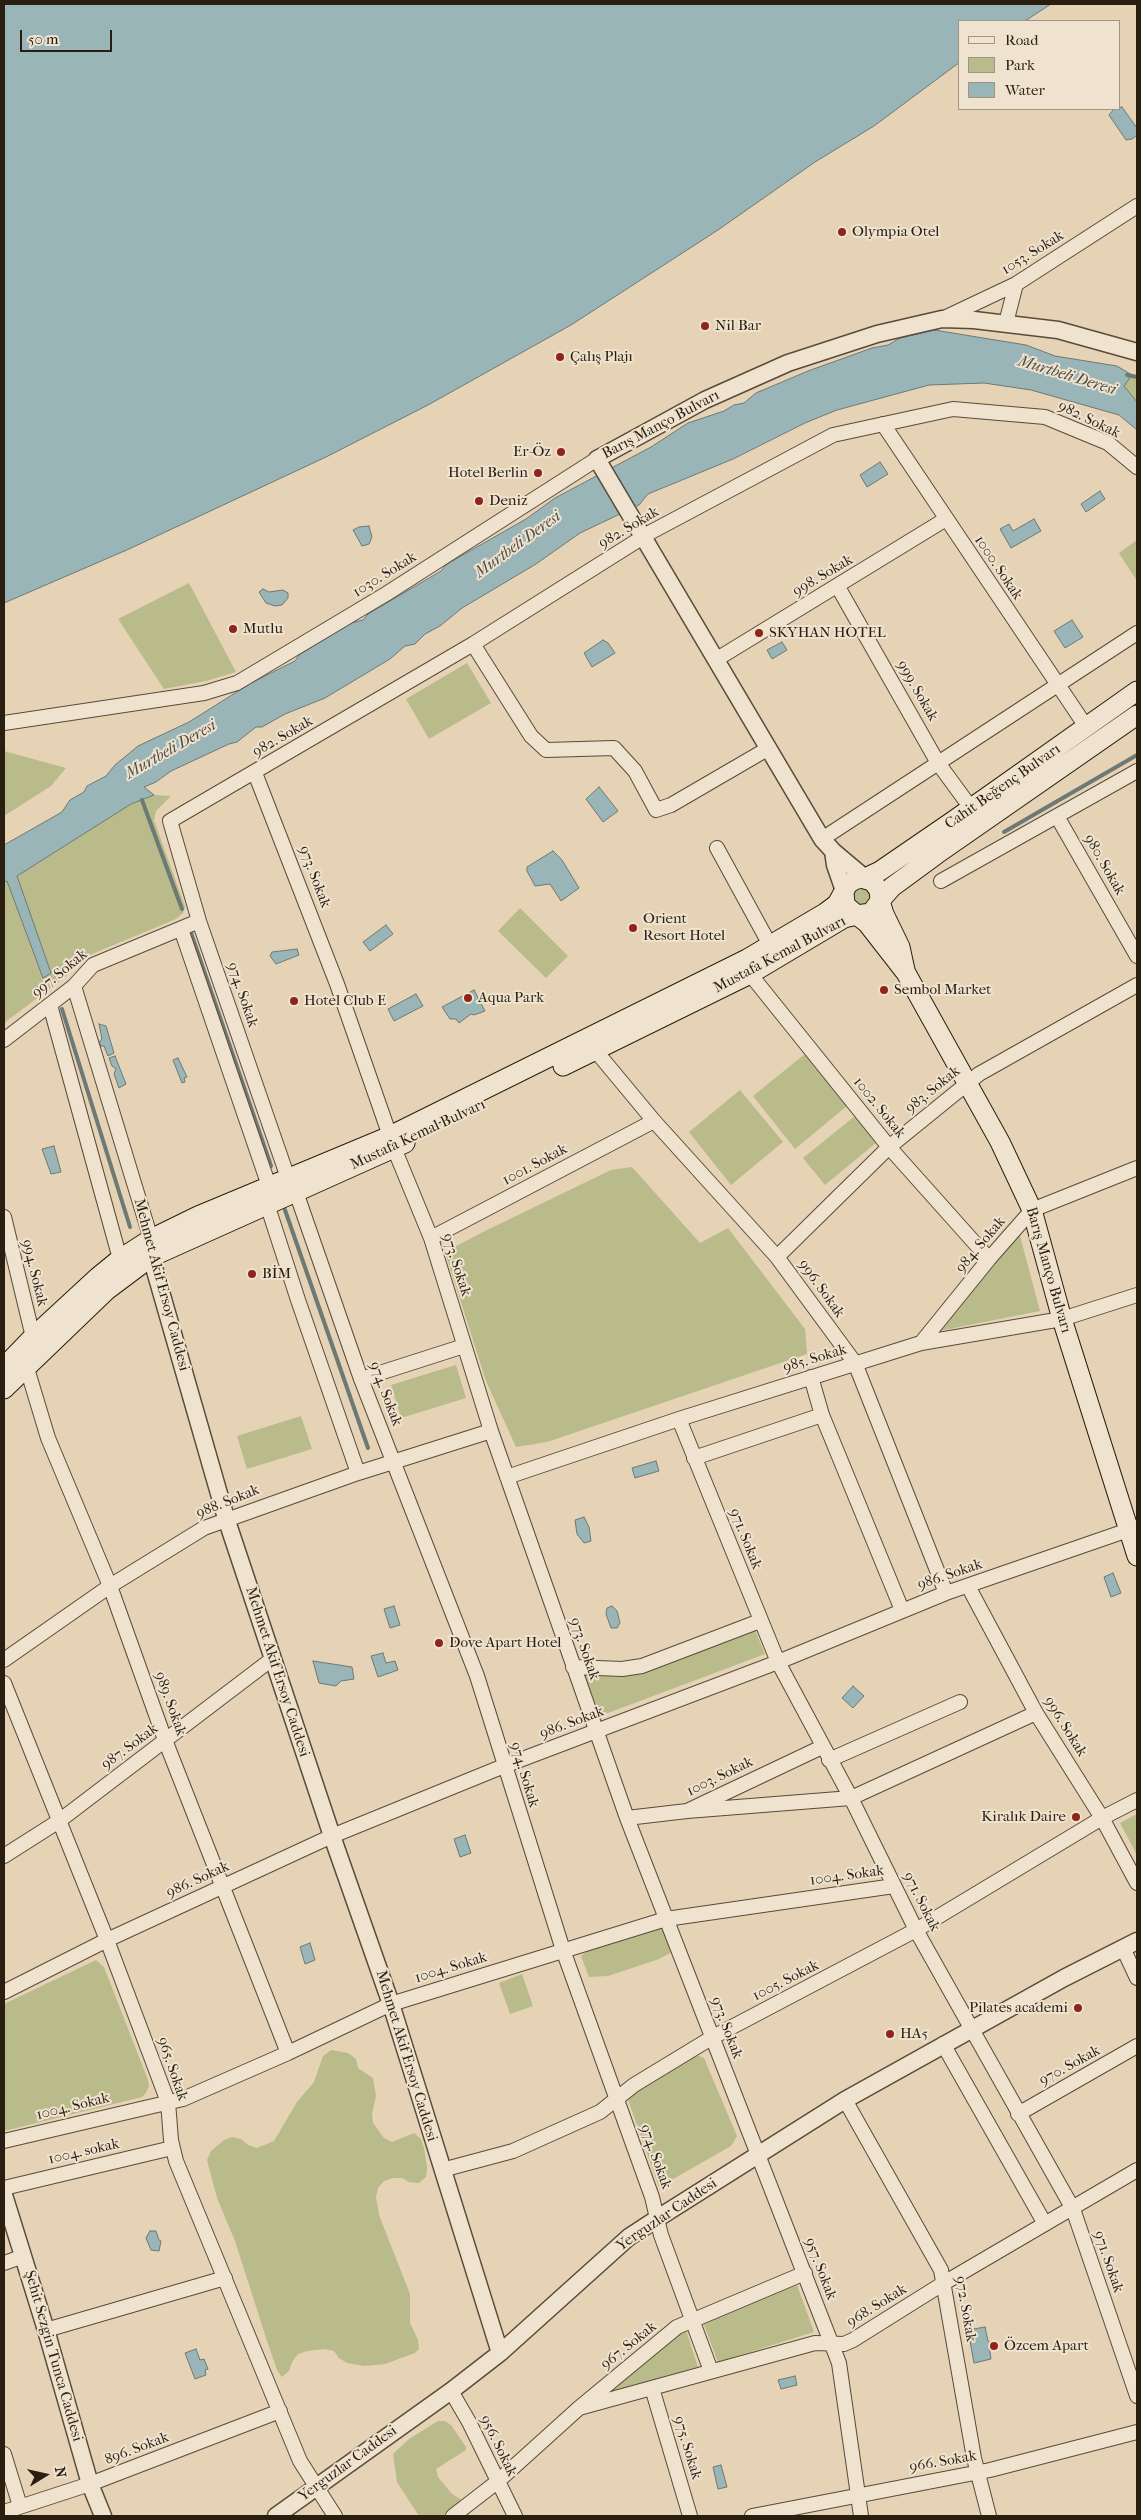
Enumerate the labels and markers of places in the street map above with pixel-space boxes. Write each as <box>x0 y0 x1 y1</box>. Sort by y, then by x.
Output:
place label: Olympia Otel <box>852 223 940 241</box>
marker: Olympia Otel <box>836 226 848 238</box>
place label: Nil Bar <box>715 317 761 335</box>
marker: Nil Bar <box>699 320 711 332</box>
place label: Çalış Plajı <box>570 348 633 366</box>
marker: Çalış Plajı <box>554 351 566 363</box>
place label: Er-Öz <box>513 443 551 461</box>
marker: Er-Öz <box>555 446 567 458</box>
place label: Hotel Berlin <box>448 464 528 482</box>
marker: Hotel Berlin <box>532 467 544 479</box>
place label: Deniz <box>489 492 528 510</box>
marker: Deniz <box>473 495 485 507</box>
place label: Mutlu <box>243 620 283 638</box>
marker: Mutlu <box>227 623 239 635</box>
place label: SKYHAN HOTEL <box>769 624 886 642</box>
marker: SKYHAN HOTEL <box>753 627 765 639</box>
place label: Orient Resort Hotel <box>643 910 725 945</box>
marker: Orient Resort Hotel <box>627 922 639 934</box>
place label: Sembol Market <box>894 981 991 999</box>
marker: Sembol Market <box>878 984 890 996</box>
place label: Aqua Park <box>478 989 544 1007</box>
place label: Hotel Club E <box>304 992 386 1010</box>
marker: Aqua Park <box>462 992 474 1004</box>
marker: Hotel Club E <box>288 995 300 1007</box>
place label: BİM <box>262 1265 291 1283</box>
marker: BİM <box>246 1268 258 1280</box>
place label: Dove Apart Hotel <box>449 1634 562 1652</box>
marker: Dove Apart Hotel <box>433 1637 445 1649</box>
place label: Kiralık Daire <box>981 1808 1066 1826</box>
marker: Kiralık Daire <box>1070 1811 1082 1823</box>
place label: Pilates academi <box>969 1999 1068 2017</box>
marker: Pilates academi <box>1072 2002 1084 2014</box>
place label: HA5 <box>900 2025 928 2043</box>
marker: HA5 <box>884 2028 896 2040</box>
place label: Özcem Apart <box>1004 2337 1089 2355</box>
marker: Özcem Apart <box>988 2340 1000 2352</box>

